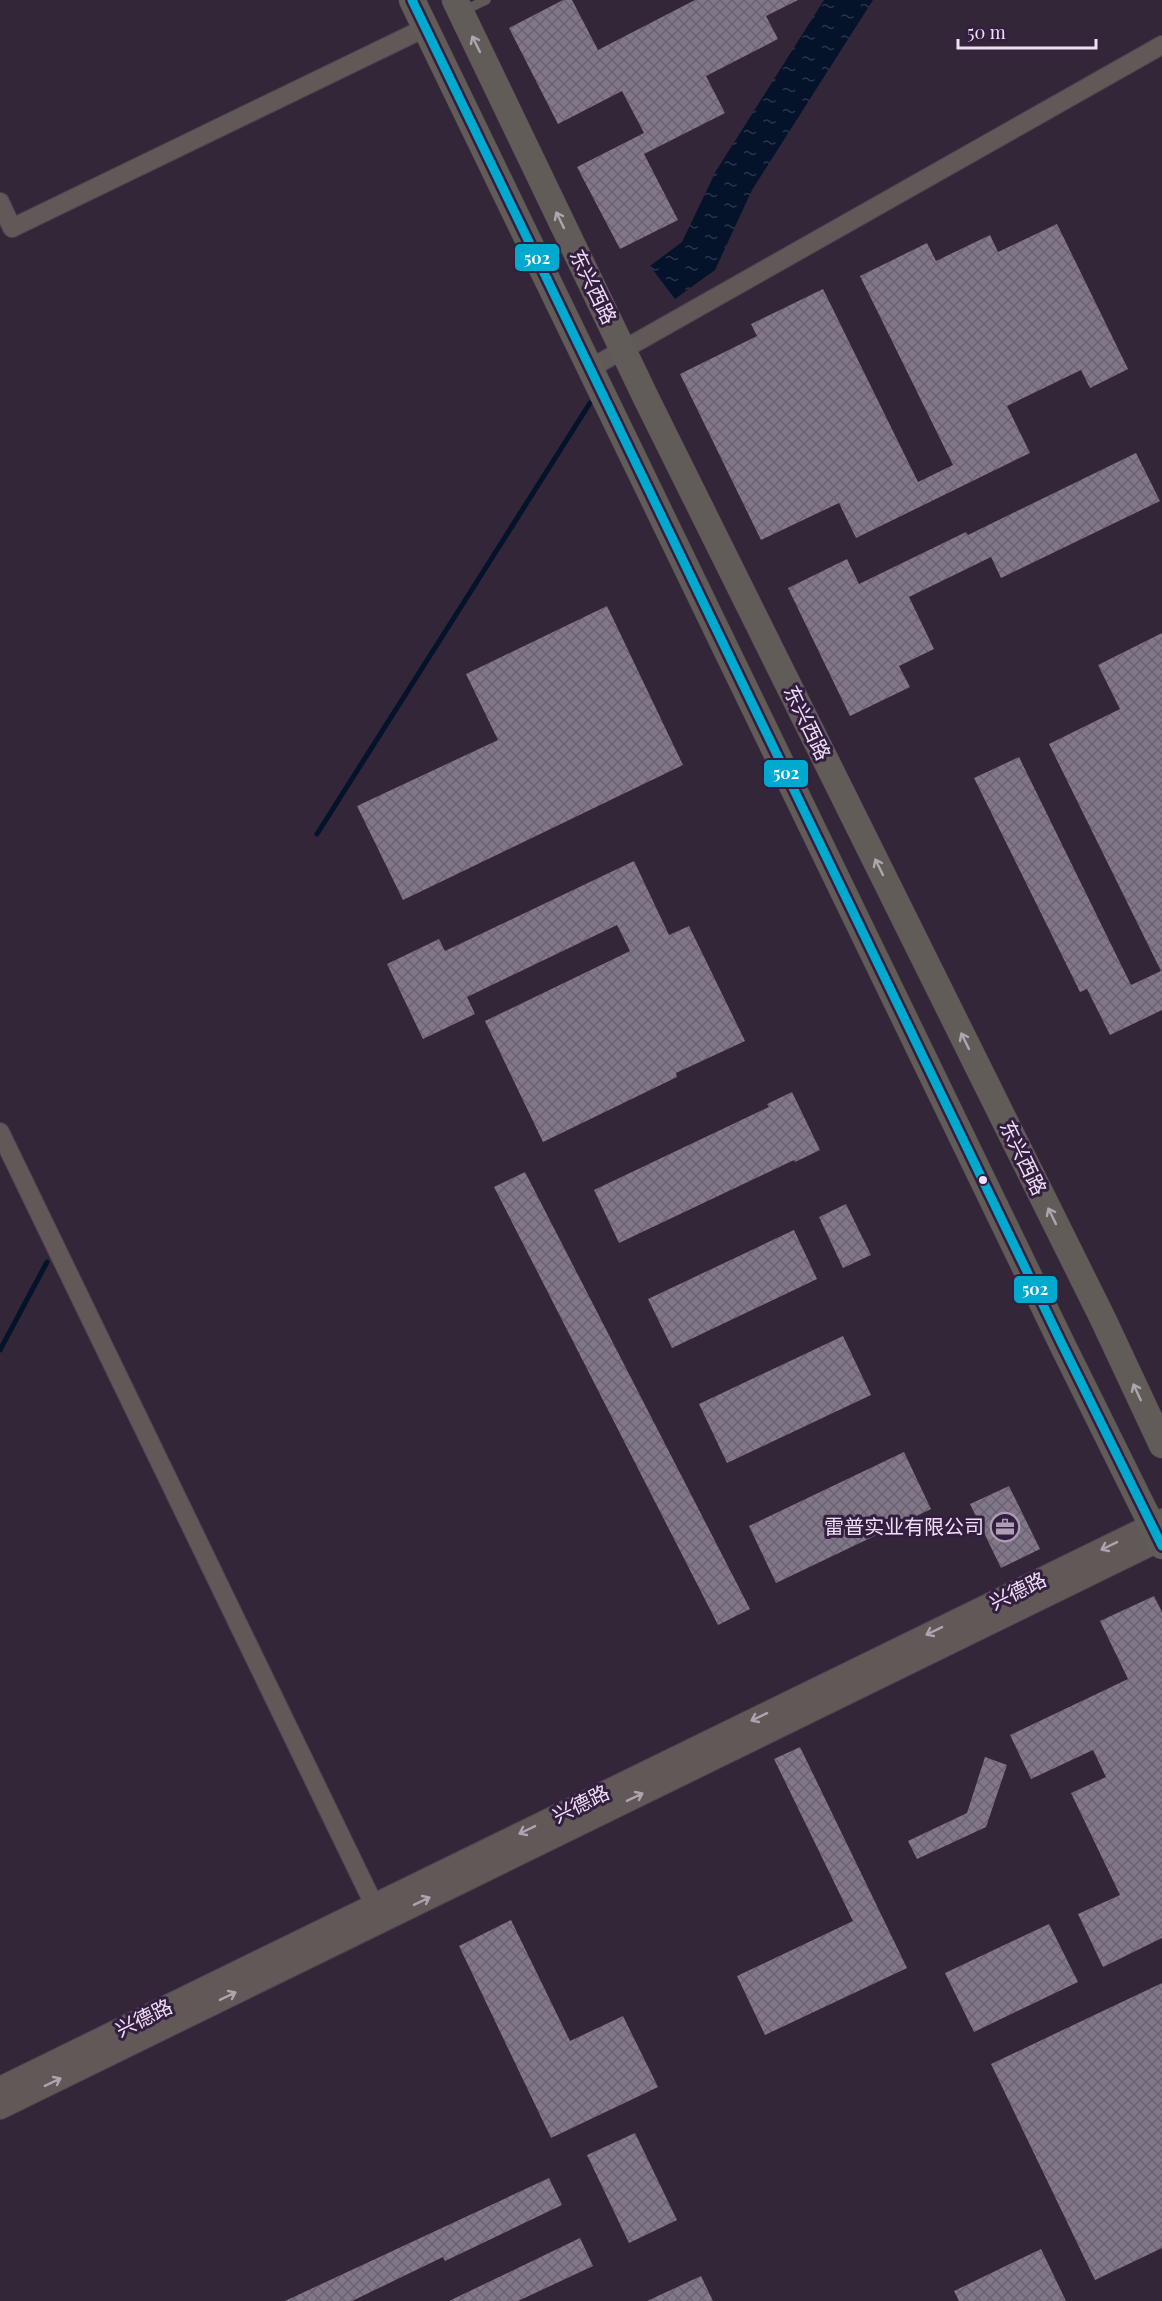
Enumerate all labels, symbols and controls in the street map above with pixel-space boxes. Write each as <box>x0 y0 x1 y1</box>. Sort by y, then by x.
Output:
scale bar <box>958 12 1096 50</box>
text: 50 m <box>967 20 1006 44</box>
one-way arrow <box>469 35 481 53</box>
one-way arrow <box>554 211 566 229</box>
line badge: 502 <box>514 243 560 272</box>
street label: 东兴西路 <box>565 244 624 328</box>
text: 502 <box>524 247 550 268</box>
street label: 东兴西路 <box>779 680 838 764</box>
line badge: 502 <box>763 759 809 788</box>
text: 502 <box>773 762 799 783</box>
one-way arrow <box>872 858 884 876</box>
one-way arrow <box>959 1033 971 1051</box>
street label: 东兴西路 <box>995 1115 1054 1199</box>
unlabelled marker <box>977 1174 989 1186</box>
one-way arrow <box>1046 1208 1057 1226</box>
line badge: 502 <box>1013 1275 1058 1304</box>
text: 502 <box>1022 1278 1048 1299</box>
one-way arrow <box>1131 1383 1143 1401</box>
office icon: 雷普实业有限公司 <box>989 1511 1021 1543</box>
place label: 雷普实业有限公司 <box>824 1512 984 1539</box>
one-way arrow <box>1101 1540 1119 1552</box>
street label: 兴德路 <box>984 1564 1050 1615</box>
one-way arrow <box>926 1626 944 1638</box>
one-way arrow <box>751 1712 769 1723</box>
street label: 兴德路 <box>547 1777 613 1828</box>
one-way arrow <box>625 1791 643 1803</box>
one-way arrow <box>519 1825 537 1837</box>
one-way arrow <box>412 1895 430 1907</box>
one-way arrow <box>218 1990 236 2002</box>
street label: 兴德路 <box>110 1991 176 2042</box>
one-way arrow <box>43 2075 61 2087</box>

